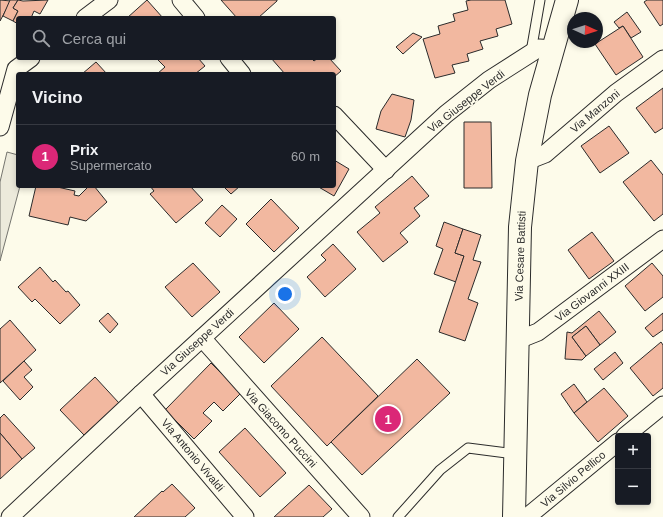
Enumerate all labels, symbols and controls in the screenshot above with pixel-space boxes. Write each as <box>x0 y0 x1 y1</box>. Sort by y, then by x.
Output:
north arrow <box>567 12 603 48</box>
search box <box>16 16 336 60</box>
icon: search <box>30 27 52 49</box>
text: Cerca qui <box>62 30 126 47</box>
street label: Via Giuseppe Verdi <box>425 67 507 135</box>
street label: Via Manzoni <box>568 87 622 135</box>
text: Vicino <box>32 88 83 107</box>
text: Prix <box>70 141 98 158</box>
text: 1 <box>41 149 49 164</box>
text: 60 m <box>291 149 320 164</box>
text: Supermercato <box>70 158 152 173</box>
street label: Via Cesare Battisti <box>512 211 528 301</box>
street label: Via Giovanni XXIII <box>553 260 631 324</box>
your location <box>275 284 295 304</box>
street label: Via Giuseppe Verdi <box>158 306 236 378</box>
street label: Via Giacomo Puccini <box>243 386 319 470</box>
pin: 1 <box>375 404 401 434</box>
street label: Via Antonio Vivaldi <box>159 416 227 494</box>
map controls <box>615 433 651 505</box>
button: + <box>615 433 651 469</box>
street label: Via Silvio Pellico <box>538 449 608 509</box>
button: − <box>615 469 651 505</box>

